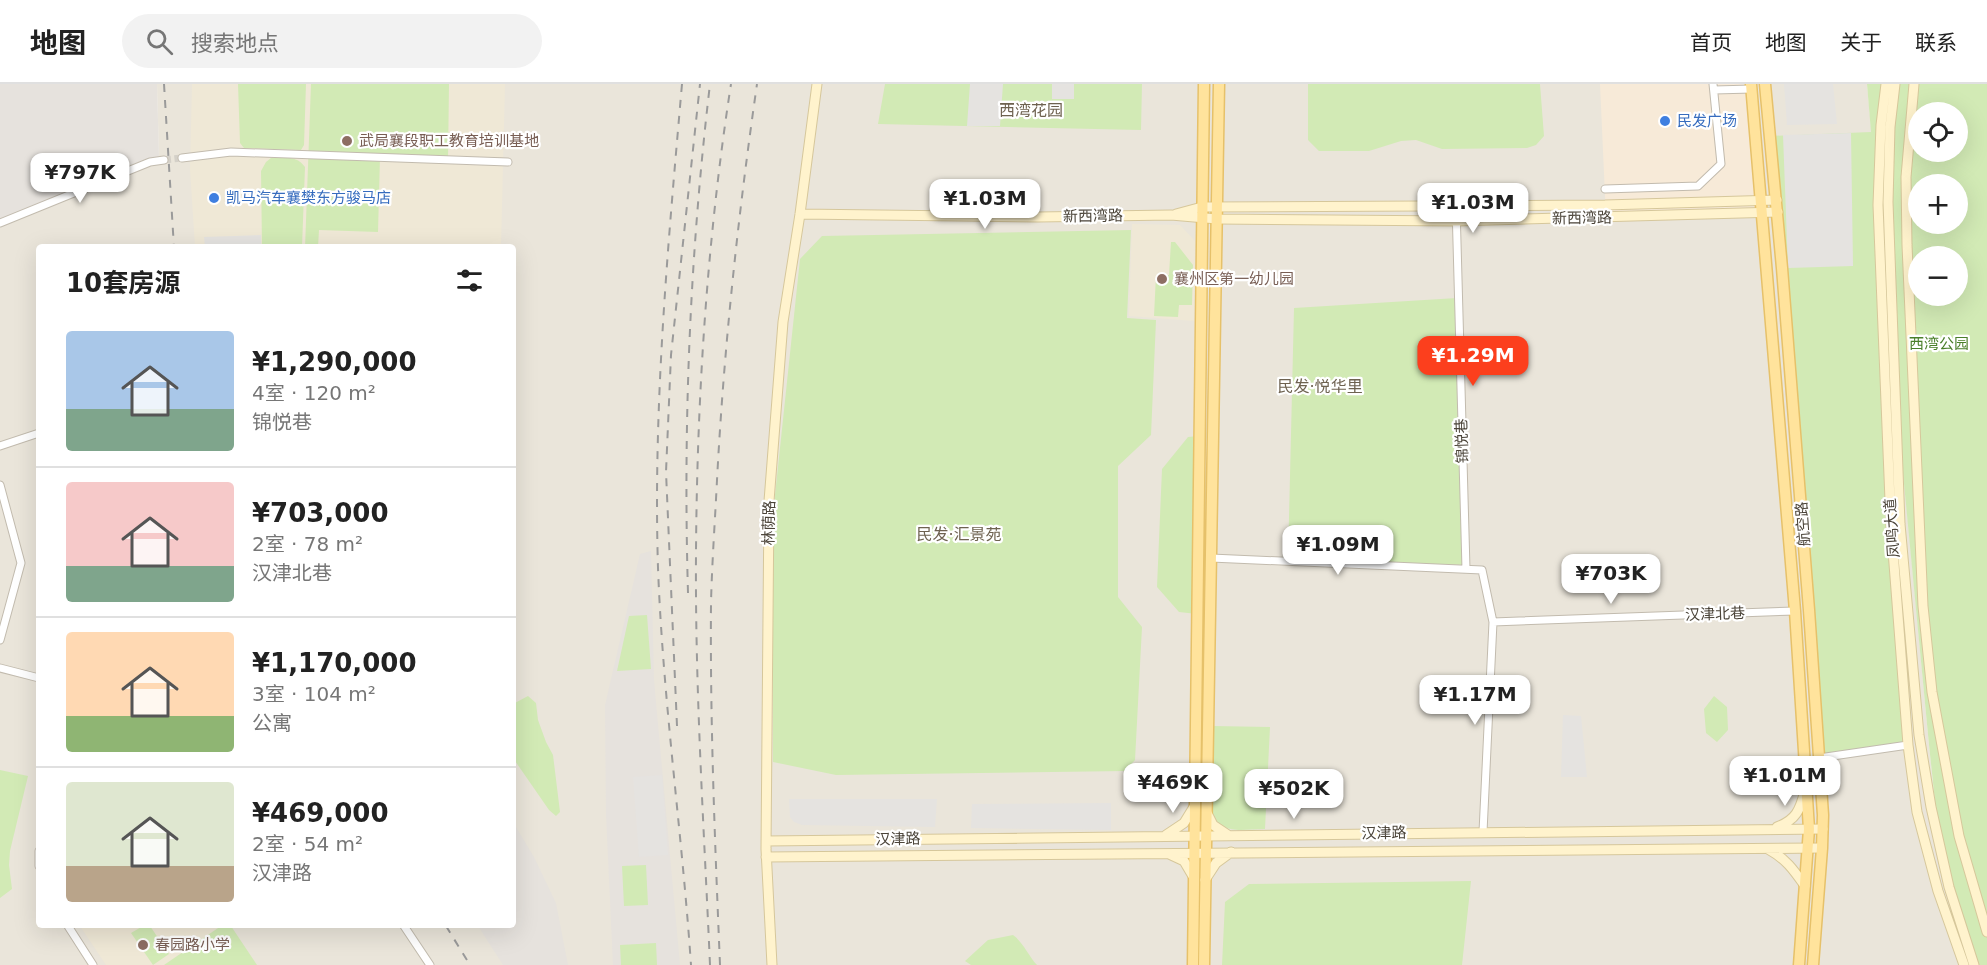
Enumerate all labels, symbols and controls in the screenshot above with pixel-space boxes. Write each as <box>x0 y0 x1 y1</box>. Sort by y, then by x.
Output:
search box <box>122 14 542 68</box>
icon: search <box>143 25 176 58</box>
text: 地图 <box>30 27 86 60</box>
text: 搜索地点 <box>191 31 279 56</box>
text: 首页 <box>1690 31 1732 55</box>
text: 地图 <box>1765 31 1807 55</box>
text: 关于 <box>1840 31 1882 55</box>
text: 联系 <box>1915 31 1957 55</box>
district label: 西湾花园 <box>999 101 1063 120</box>
map controls <box>1908 102 1968 306</box>
button: locate <box>1908 102 1968 162</box>
place label: 民发广场 <box>1677 112 1737 130</box>
marker: 民发广场 <box>1658 114 1672 128</box>
place label: 武局襄段职工教育培训基地 <box>359 132 539 150</box>
marker: 武局襄段职工教育培训基地 <box>340 134 354 148</box>
pin: ¥797K <box>38 153 122 204</box>
text: ¥797K <box>44 160 116 184</box>
button: + <box>1908 174 1968 234</box>
pin: ¥1.03M <box>936 179 1034 230</box>
pin: ¥1.03M <box>1424 183 1522 234</box>
text: ¥1.03M <box>943 186 1027 210</box>
place label: 凯马汽车襄樊东方骏马店 <box>226 189 391 207</box>
text: ¥1.03M <box>1431 190 1515 214</box>
marker: 凯马汽车襄樊东方骏马店 <box>207 191 221 205</box>
street label: 新西湾路 <box>1063 206 1123 226</box>
street label: 新西湾路 <box>1552 208 1612 228</box>
button: − <box>1908 246 1968 306</box>
icon: filters <box>453 264 486 297</box>
text: 10套房源 <box>66 268 180 298</box>
place label: 襄州区第一幼儿园 <box>1174 270 1294 288</box>
marker: 襄州区第一幼儿园 <box>1155 272 1169 286</box>
park label: 西湾公园 <box>1909 335 1969 353</box>
pin: ¥1.29M <box>1424 336 1522 387</box>
text: ¥1.29M <box>1431 343 1515 367</box>
text: ¥1,290,000 <box>252 347 416 377</box>
icon: home <box>114 355 186 427</box>
district label: 民发·悦华里 <box>1277 377 1363 396</box>
text: 4室 · 120 m² <box>252 381 376 405</box>
text: 锦悦巷 <box>252 410 312 434</box>
street label: 锦悦巷 <box>1452 418 1472 464</box>
street label: 凤鸣大道 <box>1881 497 1903 559</box>
text: ¥703,000 <box>252 498 389 528</box>
street label: 林荫路 <box>760 500 778 546</box>
street label: 航空路 <box>1792 501 1814 547</box>
icon: home <box>114 506 186 578</box>
district label: 民发·汇景苑 <box>916 525 1002 544</box>
pin: ¥1.09M <box>1289 525 1387 576</box>
text: 2室 · 78 m² <box>252 532 363 556</box>
text: ¥1.09M <box>1296 532 1380 556</box>
pin: ¥703K <box>1569 554 1653 605</box>
text: 汉津北巷 <box>252 561 332 585</box>
text: ¥703K <box>1575 561 1647 585</box>
street label: 汉津北巷 <box>1685 604 1745 624</box>
text: ¥1,170,000 <box>252 648 416 678</box>
icon: home <box>114 656 186 728</box>
pin: ¥1.17M <box>1426 675 1524 726</box>
text: 3室 · 104 m² <box>252 682 376 706</box>
text: ¥1.17M <box>1433 682 1517 706</box>
text: 公寓 <box>252 711 292 735</box>
pin: ¥1.01M <box>1736 756 1834 807</box>
pin: ¥469K <box>1131 763 1215 814</box>
text: ¥1.01M <box>1743 763 1827 787</box>
pin: ¥502K <box>1252 769 1336 820</box>
text: ¥469K <box>1137 770 1209 794</box>
text: ¥502K <box>1258 776 1330 800</box>
text: ¥469,000 <box>252 798 389 828</box>
icon: home <box>114 806 186 878</box>
street label: 汉津路 <box>1361 824 1407 842</box>
street label: 汉津路 <box>875 830 921 848</box>
text: 2室 · 54 m² <box>252 832 363 856</box>
text: 汉津路 <box>252 861 312 885</box>
place label: 春园路小学 <box>155 936 230 954</box>
marker: 春园路小学 <box>136 938 150 952</box>

